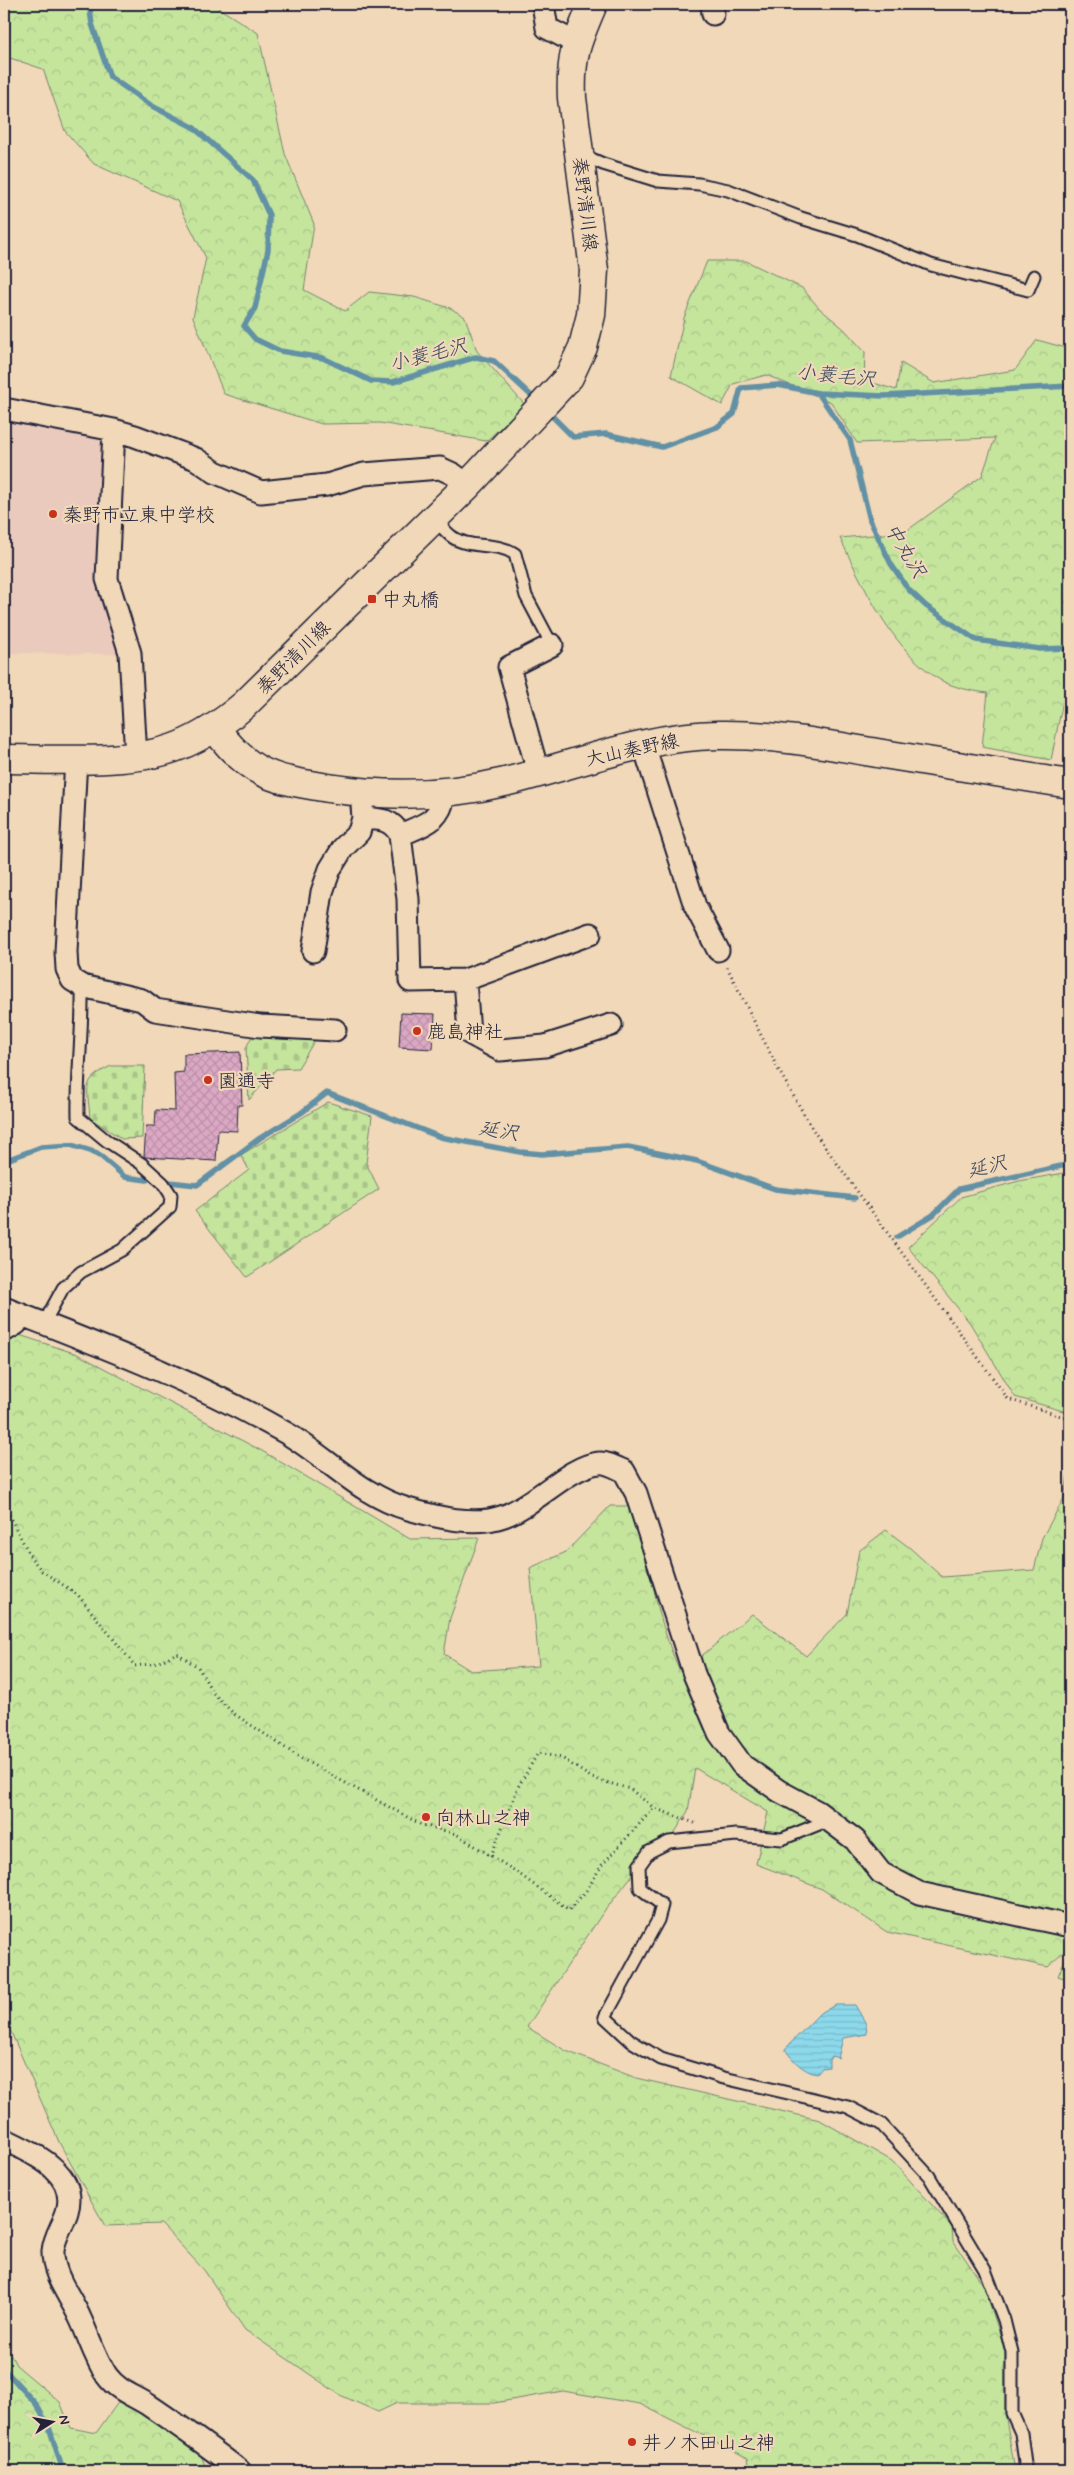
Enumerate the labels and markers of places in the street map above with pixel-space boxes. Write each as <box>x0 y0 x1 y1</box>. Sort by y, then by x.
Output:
place label: 秦野市立東中学校 <box>63 503 215 528</box>
marker: 秦野市立東中学校 <box>47 508 59 520</box>
place label: 中丸橋 <box>382 588 439 613</box>
marker: 中丸橋 <box>366 593 378 605</box>
place label: 鹿島神社 <box>427 1020 503 1045</box>
marker: 鹿島神社 <box>411 1025 423 1037</box>
place label: 園通寺 <box>218 1069 275 1094</box>
marker: 園通寺 <box>202 1074 214 1086</box>
place label: 向林山之神 <box>436 1806 531 1831</box>
marker: 向林山之神 <box>420 1811 432 1823</box>
place label: 井ノ木田山之神 <box>642 2431 775 2456</box>
marker: 井ノ木田山之神 <box>626 2436 638 2448</box>

